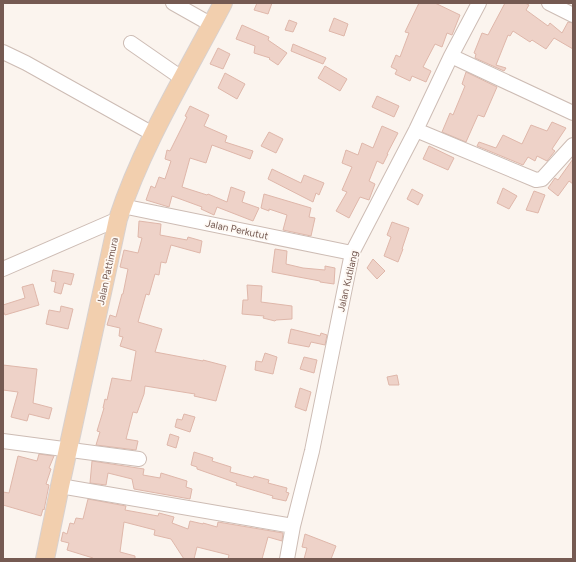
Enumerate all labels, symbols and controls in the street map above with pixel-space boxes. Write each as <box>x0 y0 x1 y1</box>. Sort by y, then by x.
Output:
street label: Jalan Perkutut <box>204 217 270 243</box>
street label: Jalan Pattimura <box>94 236 121 306</box>
street label: Jalan Kutilang <box>334 249 361 313</box>

